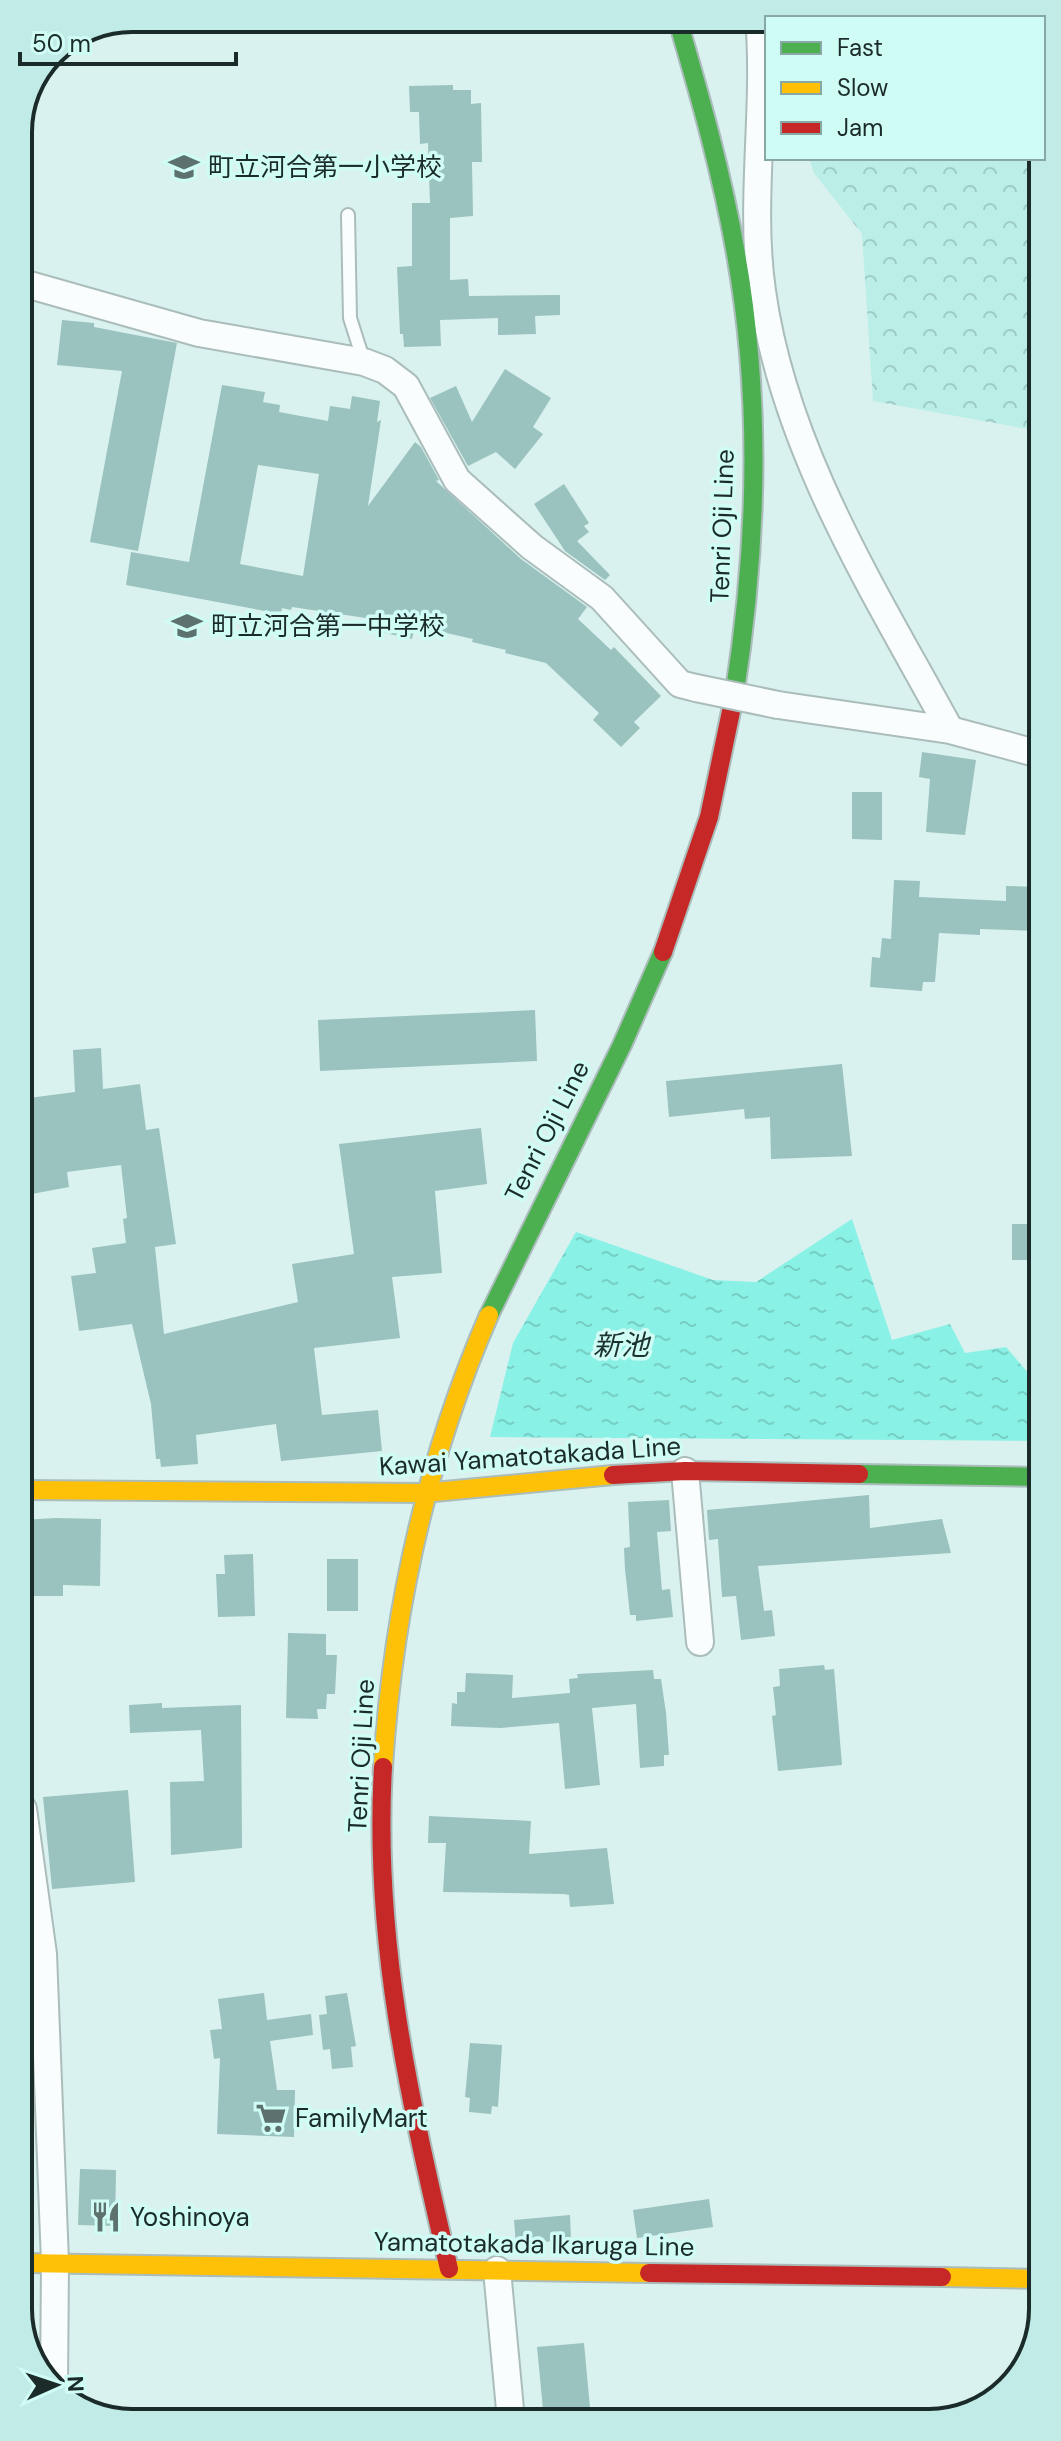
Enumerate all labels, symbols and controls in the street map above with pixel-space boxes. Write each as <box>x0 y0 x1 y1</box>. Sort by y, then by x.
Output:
scale bar <box>20 16 236 66</box>
legend <box>765 16 1045 160</box>
text: 50 m <box>32 28 91 59</box>
text: Fast <box>837 32 883 63</box>
text: Slow <box>837 72 888 103</box>
text: Jam <box>837 112 883 143</box>
school or university icon: 町立河合第一小学校 <box>167 150 201 184</box>
place label: 町立河合第一小学校 <box>208 150 442 184</box>
street label: Tenri Oji Line <box>702 448 742 604</box>
school or university icon: 町立河合第一中学校 <box>170 609 204 643</box>
place label: 町立河合第一中学校 <box>211 609 445 643</box>
street label: Tenri Oji Line <box>497 1055 597 1207</box>
water label: 新池 <box>593 1327 652 1364</box>
street label: Kawai Yamatotakada Line <box>378 1428 682 1484</box>
street label: Tenri Oji Line <box>340 1678 382 1834</box>
supermarket icon: FamilyMart <box>254 2101 288 2135</box>
place label: FamilyMart <box>295 2101 428 2135</box>
restaurant icon: Yoshinoya <box>89 2200 123 2234</box>
place label: Yoshinoya <box>130 2200 250 2234</box>
street label: Yamatotakada Ikaruga Line <box>373 2224 695 2264</box>
north arrow <box>16 2345 96 2425</box>
text: N <box>61 2375 90 2393</box>

